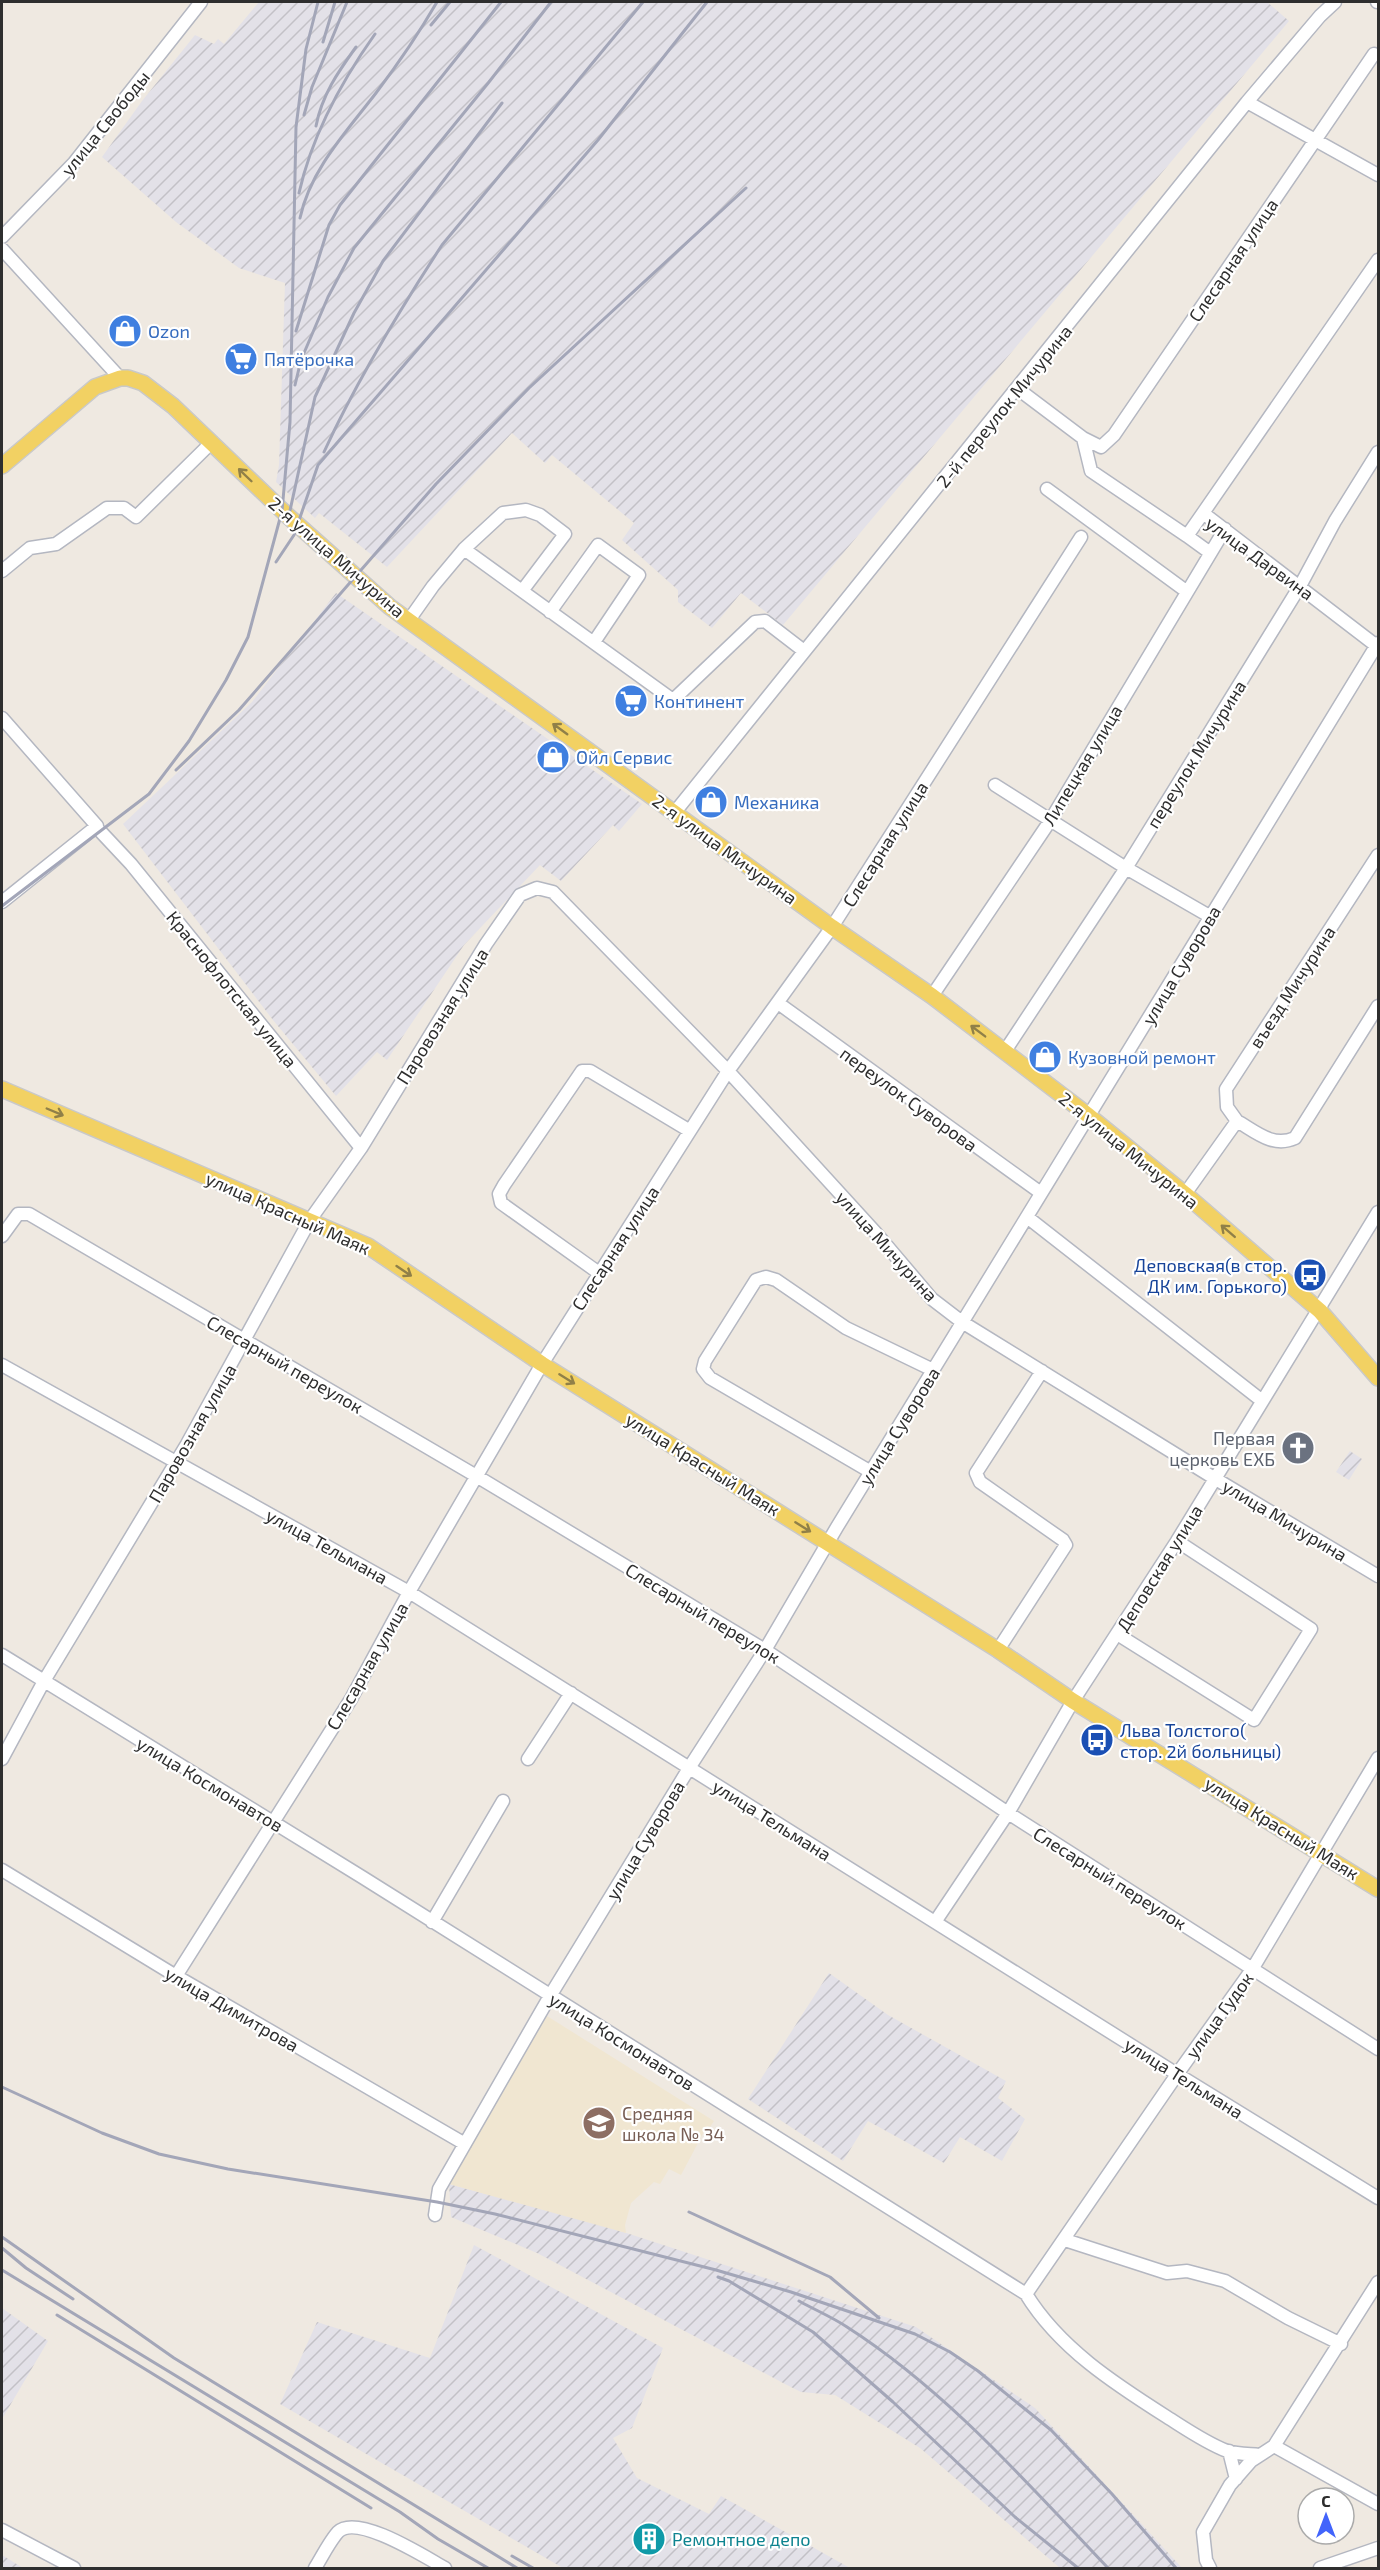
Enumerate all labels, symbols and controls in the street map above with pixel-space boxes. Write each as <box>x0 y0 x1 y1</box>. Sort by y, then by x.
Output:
street label: улица Свободы <box>56 66 154 180</box>
street label: Слесарная улица <box>1184 194 1282 326</box>
shop icon: Ozon <box>107 313 143 349</box>
place label: Ozon <box>148 320 190 342</box>
street label: 2-й переулок Мичурина <box>932 320 1076 492</box>
supermarket icon: Пятёрочка <box>223 341 259 377</box>
place label: Пятёрочка <box>264 348 354 370</box>
one-way arrow <box>237 468 252 482</box>
street label: 2-я улица Мичурина <box>264 492 410 622</box>
street label: улица Дарвина <box>1202 511 1318 605</box>
street label: переулок Мичурина <box>1142 676 1250 832</box>
supermarket icon: Континент <box>613 683 649 719</box>
place label: Континент <box>654 690 744 712</box>
street label: Липецкая улица <box>1037 701 1127 829</box>
one-way arrow <box>552 723 568 735</box>
shop icon: Ойл Сервис <box>535 739 571 775</box>
place label: Ойл Сервис <box>576 746 673 768</box>
street label: Слесарная улица <box>838 777 932 911</box>
shop icon: Механика <box>693 784 729 820</box>
street label: 2-я улица Мичурина <box>648 789 802 909</box>
place label: Механика <box>734 791 819 813</box>
street label: улица Суворова <box>1137 902 1225 1028</box>
street label: Краснофлотская улица <box>162 906 302 1072</box>
street label: въезд Мичурина <box>1244 922 1340 1052</box>
street label: Паровозная улица <box>391 944 493 1088</box>
one-way arrow <box>970 1024 986 1037</box>
shop icon: Кузовной ремонт <box>1027 1039 1063 1075</box>
street label: переулок Суворова <box>836 1042 982 1156</box>
place label: Кузовной ремонт <box>1068 1046 1216 1068</box>
street label: 2-я улица Мичурина <box>1055 1087 1203 1213</box>
one-way arrow <box>46 1107 64 1118</box>
street label: улица Красный Маяк <box>202 1167 374 1259</box>
street label: Слесарная улица <box>567 1182 663 1314</box>
street label: улица Мичурина <box>832 1186 942 1306</box>
one-way arrow <box>1220 1225 1236 1238</box>
place label: Деповская(в стор. ДК им. Горького) <box>1134 1254 1287 1297</box>
bus stop icon: Деповская(в стор. ДК им. Горького) <box>1292 1257 1328 1293</box>
one-way arrow <box>396 1265 412 1277</box>
street label: Слесарный переулок <box>203 1310 367 1418</box>
street label: Паровозная улица <box>143 1360 241 1506</box>
street label: улица Суворова <box>854 1363 944 1489</box>
one-way arrow <box>558 1373 574 1385</box>
street label: улица Красный Маяк <box>622 1408 784 1521</box>
place label: Первая церковь ЕХБ <box>1169 1427 1275 1470</box>
church icon: Первая церковь ЕХБ <box>1280 1430 1316 1466</box>
street label: улица Мичурина <box>1219 1474 1351 1566</box>
street label: Деповская улица <box>1111 1501 1207 1635</box>
street label: улица Тельмана <box>262 1503 392 1589</box>
one-way arrow <box>794 1522 811 1534</box>
street label: Слесарный переулок <box>622 1558 785 1668</box>
street label: Слесарная улица <box>322 1598 412 1734</box>
place label: Льва Толстого( стор. 2й больницы) <box>1120 1719 1281 1762</box>
bus stop icon: Льва Толстого( стор. 2й больницы) <box>1079 1722 1115 1758</box>
street label: улица Космонавтов <box>133 1732 287 1836</box>
street label: улица Красный Маяк <box>1201 1772 1363 1885</box>
street label: улица Тельмана <box>709 1775 835 1865</box>
street label: улица Суворова <box>601 1777 689 1903</box>
street label: Слесарный переулок <box>1029 1822 1191 1934</box>
street label: улица Димитрова <box>161 1962 303 2056</box>
street label: улица Гудок <box>1180 1967 1258 2062</box>
street label: улица Космонавтов <box>545 1987 699 2095</box>
street label: улица Тельмана <box>1121 2033 1247 2123</box>
place label: Средняя школа № 34 <box>622 2102 725 2145</box>
school or university icon: Средняя школа № 34 <box>581 2105 617 2141</box>
north arrow <box>1296 2486 1356 2546</box>
text: С <box>1321 2491 1331 2510</box>
building icon: Ремонтное депо <box>631 2521 667 2557</box>
place label: Ремонтное депо <box>672 2528 811 2550</box>

